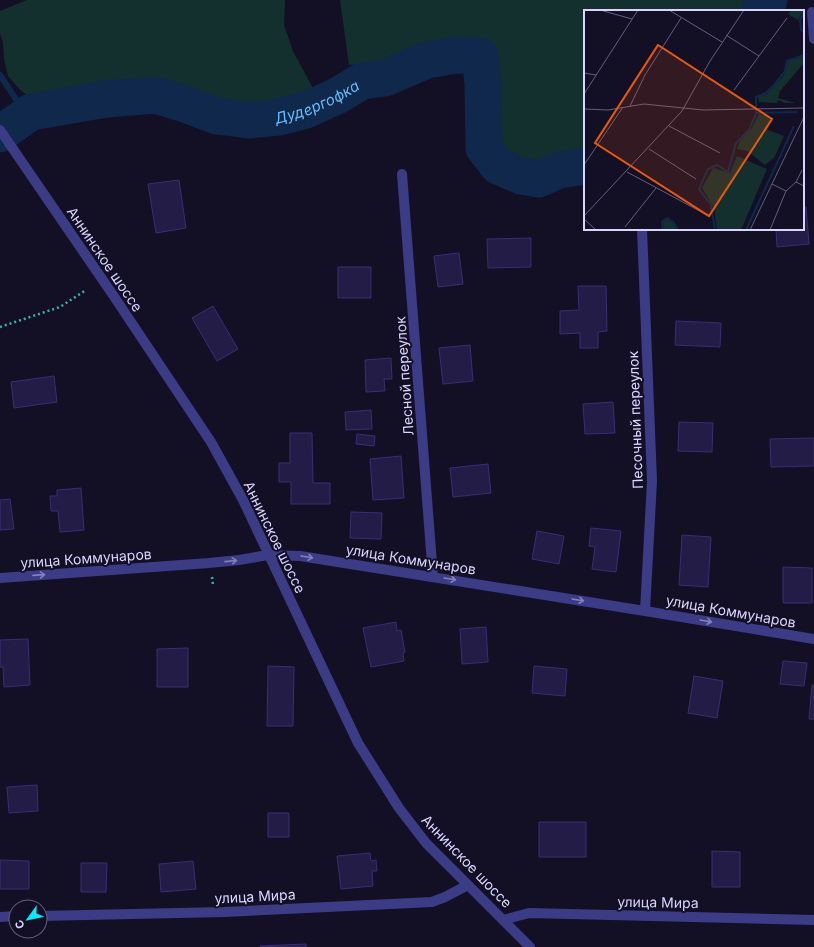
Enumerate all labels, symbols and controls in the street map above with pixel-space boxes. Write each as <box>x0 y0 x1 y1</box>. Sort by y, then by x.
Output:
inset map <box>584 10 804 230</box>
water label: Дудергофка <box>271 75 363 128</box>
street label: Аннинское шоссе <box>64 203 146 315</box>
street label: Лесной переулок <box>391 315 417 436</box>
street label: Песочный переулок <box>624 350 646 489</box>
street label: Аннинское шоссе <box>240 478 310 596</box>
street label: улица Коммунаров <box>345 540 477 578</box>
street label: улица Коммунаров <box>20 545 152 571</box>
one-way arrow <box>300 553 313 561</box>
one-way arrow <box>224 557 237 564</box>
one-way arrow <box>32 572 45 579</box>
one-way arrow <box>443 576 456 584</box>
street label: улица Коммунаров <box>665 591 797 631</box>
one-way arrow <box>571 596 584 604</box>
one-way arrow <box>699 617 712 625</box>
street label: Аннинское шоссе <box>418 811 516 911</box>
street label: улица Мира <box>214 885 296 907</box>
street label: улица Мира <box>617 893 699 911</box>
north arrow <box>8 899 48 939</box>
text: С <box>12 917 28 932</box>

